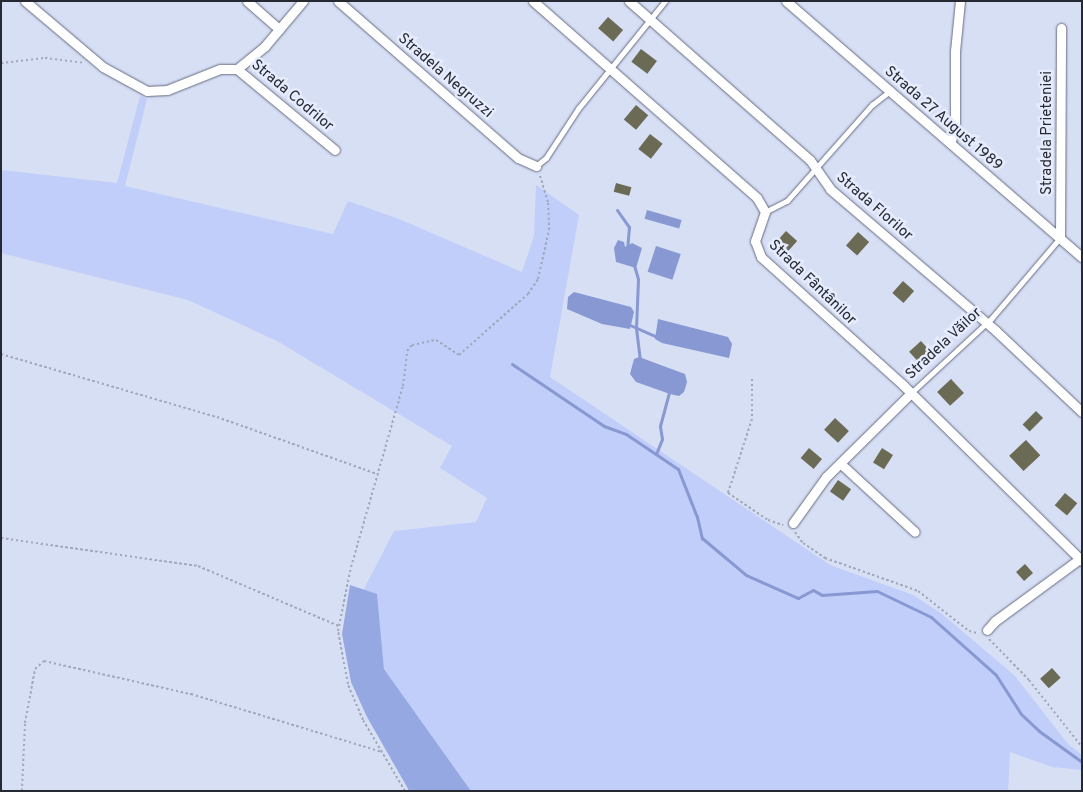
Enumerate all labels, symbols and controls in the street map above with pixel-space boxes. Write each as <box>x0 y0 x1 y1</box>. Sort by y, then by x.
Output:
street label: Stradela Negruzzi <box>394 30 496 122</box>
street label: Strada Codrilor <box>247 56 337 136</box>
street label: Strada 27 August 1989 <box>880 62 1006 176</box>
street label: Stradela Prieteniei <box>1039 71 1057 195</box>
street label: Strada Florilor <box>832 169 916 245</box>
street label: Strada Fântânilor <box>764 237 860 329</box>
street label: Stradela Văilor <box>902 304 986 384</box>

